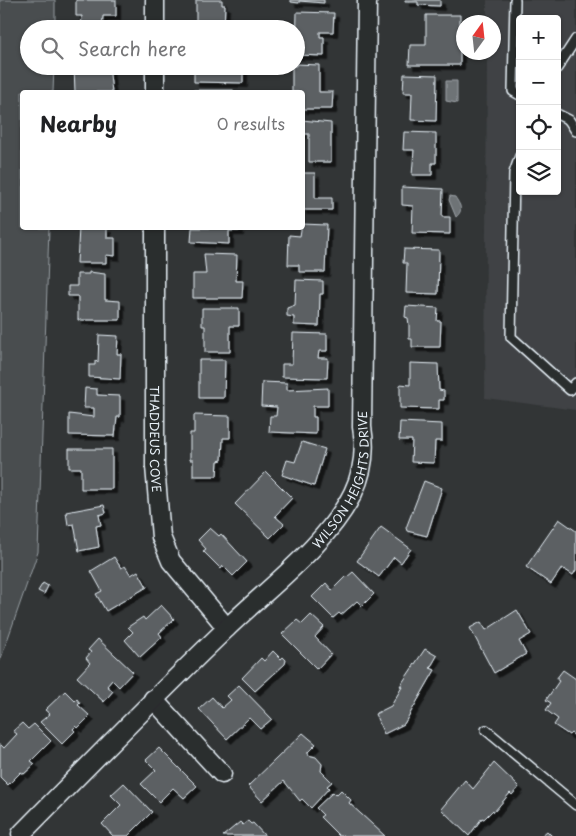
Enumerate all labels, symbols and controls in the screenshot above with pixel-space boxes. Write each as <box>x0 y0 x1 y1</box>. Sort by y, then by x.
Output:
north arrow <box>456 15 501 60</box>
map controls <box>516 15 561 195</box>
button: + <box>516 15 561 60</box>
search box <box>20 20 305 75</box>
icon: search <box>38 34 66 62</box>
text: Search here <box>78 34 187 62</box>
button: − <box>516 60 561 105</box>
button: locate <box>516 105 561 150</box>
text: Nearby <box>40 107 117 139</box>
text: 0 results <box>217 111 285 135</box>
button: layers <box>516 150 561 195</box>
street label: THADDEUS COVE <box>146 385 166 493</box>
street label: WILSON HEIGHTS DRIVE <box>308 411 373 552</box>

